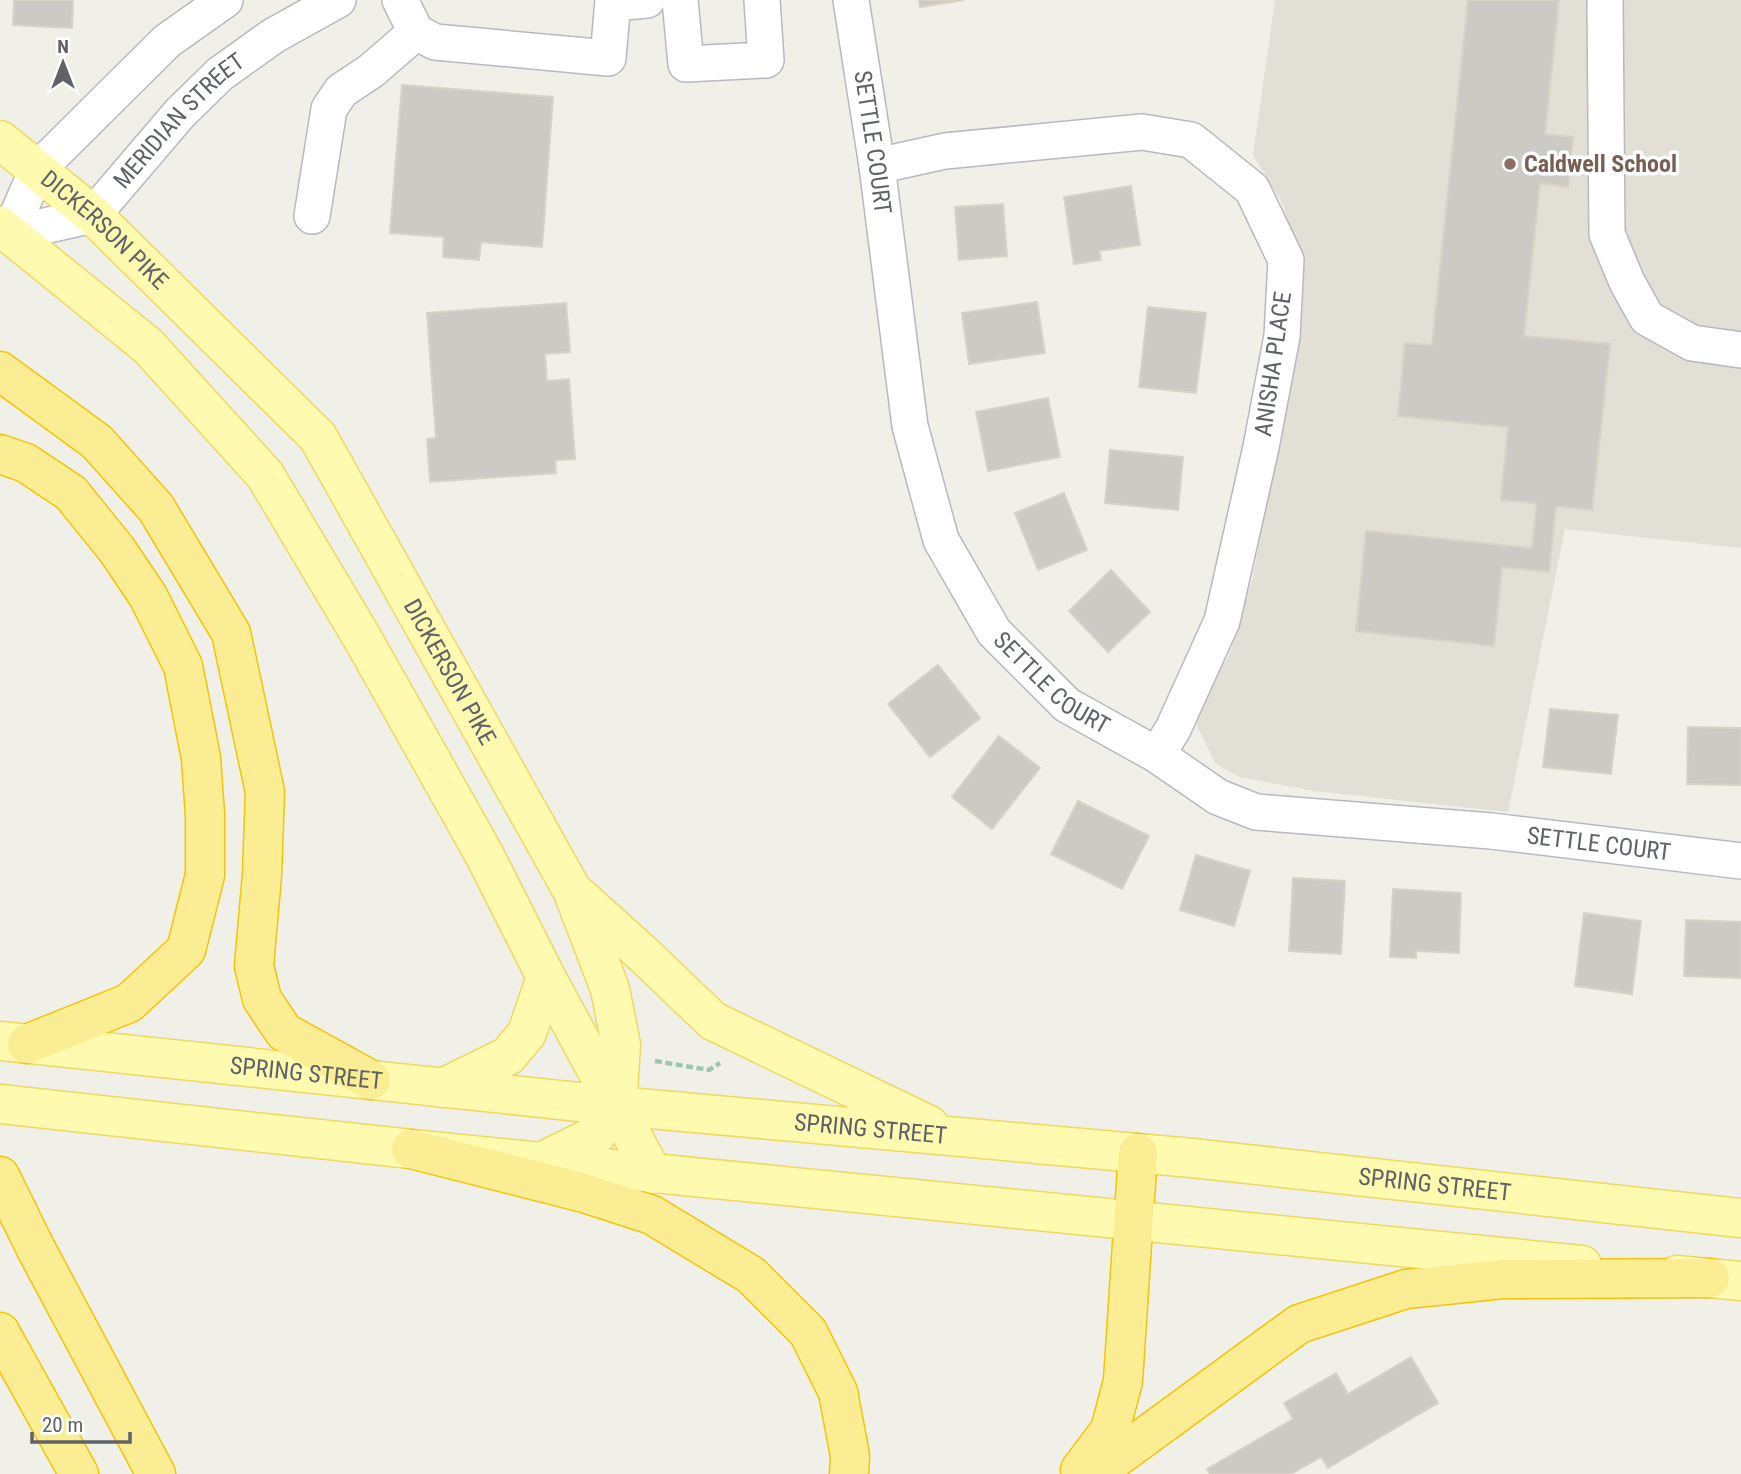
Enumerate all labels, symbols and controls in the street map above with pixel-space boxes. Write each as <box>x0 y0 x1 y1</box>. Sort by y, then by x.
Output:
north arrow <box>28 28 98 98</box>
text: N <box>57 35 69 58</box>
street label: MERIDIAN STREET <box>108 47 250 194</box>
street label: SETTLE COURT <box>848 69 897 216</box>
place label: Caldwell School <box>1524 150 1677 178</box>
marker: Caldwell School <box>1502 156 1518 172</box>
street label: DICKERSON PIKE <box>35 165 174 295</box>
street label: ANISHA PLACE <box>1249 290 1297 438</box>
street label: DICKERSON PIKE <box>398 594 502 750</box>
street label: SETTLE COURT <box>988 626 1115 740</box>
street label: SETTLE COURT <box>1526 821 1672 866</box>
street label: SPRING STREET <box>229 1051 384 1095</box>
street label: SPRING STREET <box>793 1108 948 1150</box>
street label: SPRING STREET <box>1357 1162 1513 1207</box>
scale bar <box>32 1400 130 1444</box>
text: 20 m <box>42 1413 83 1437</box>

